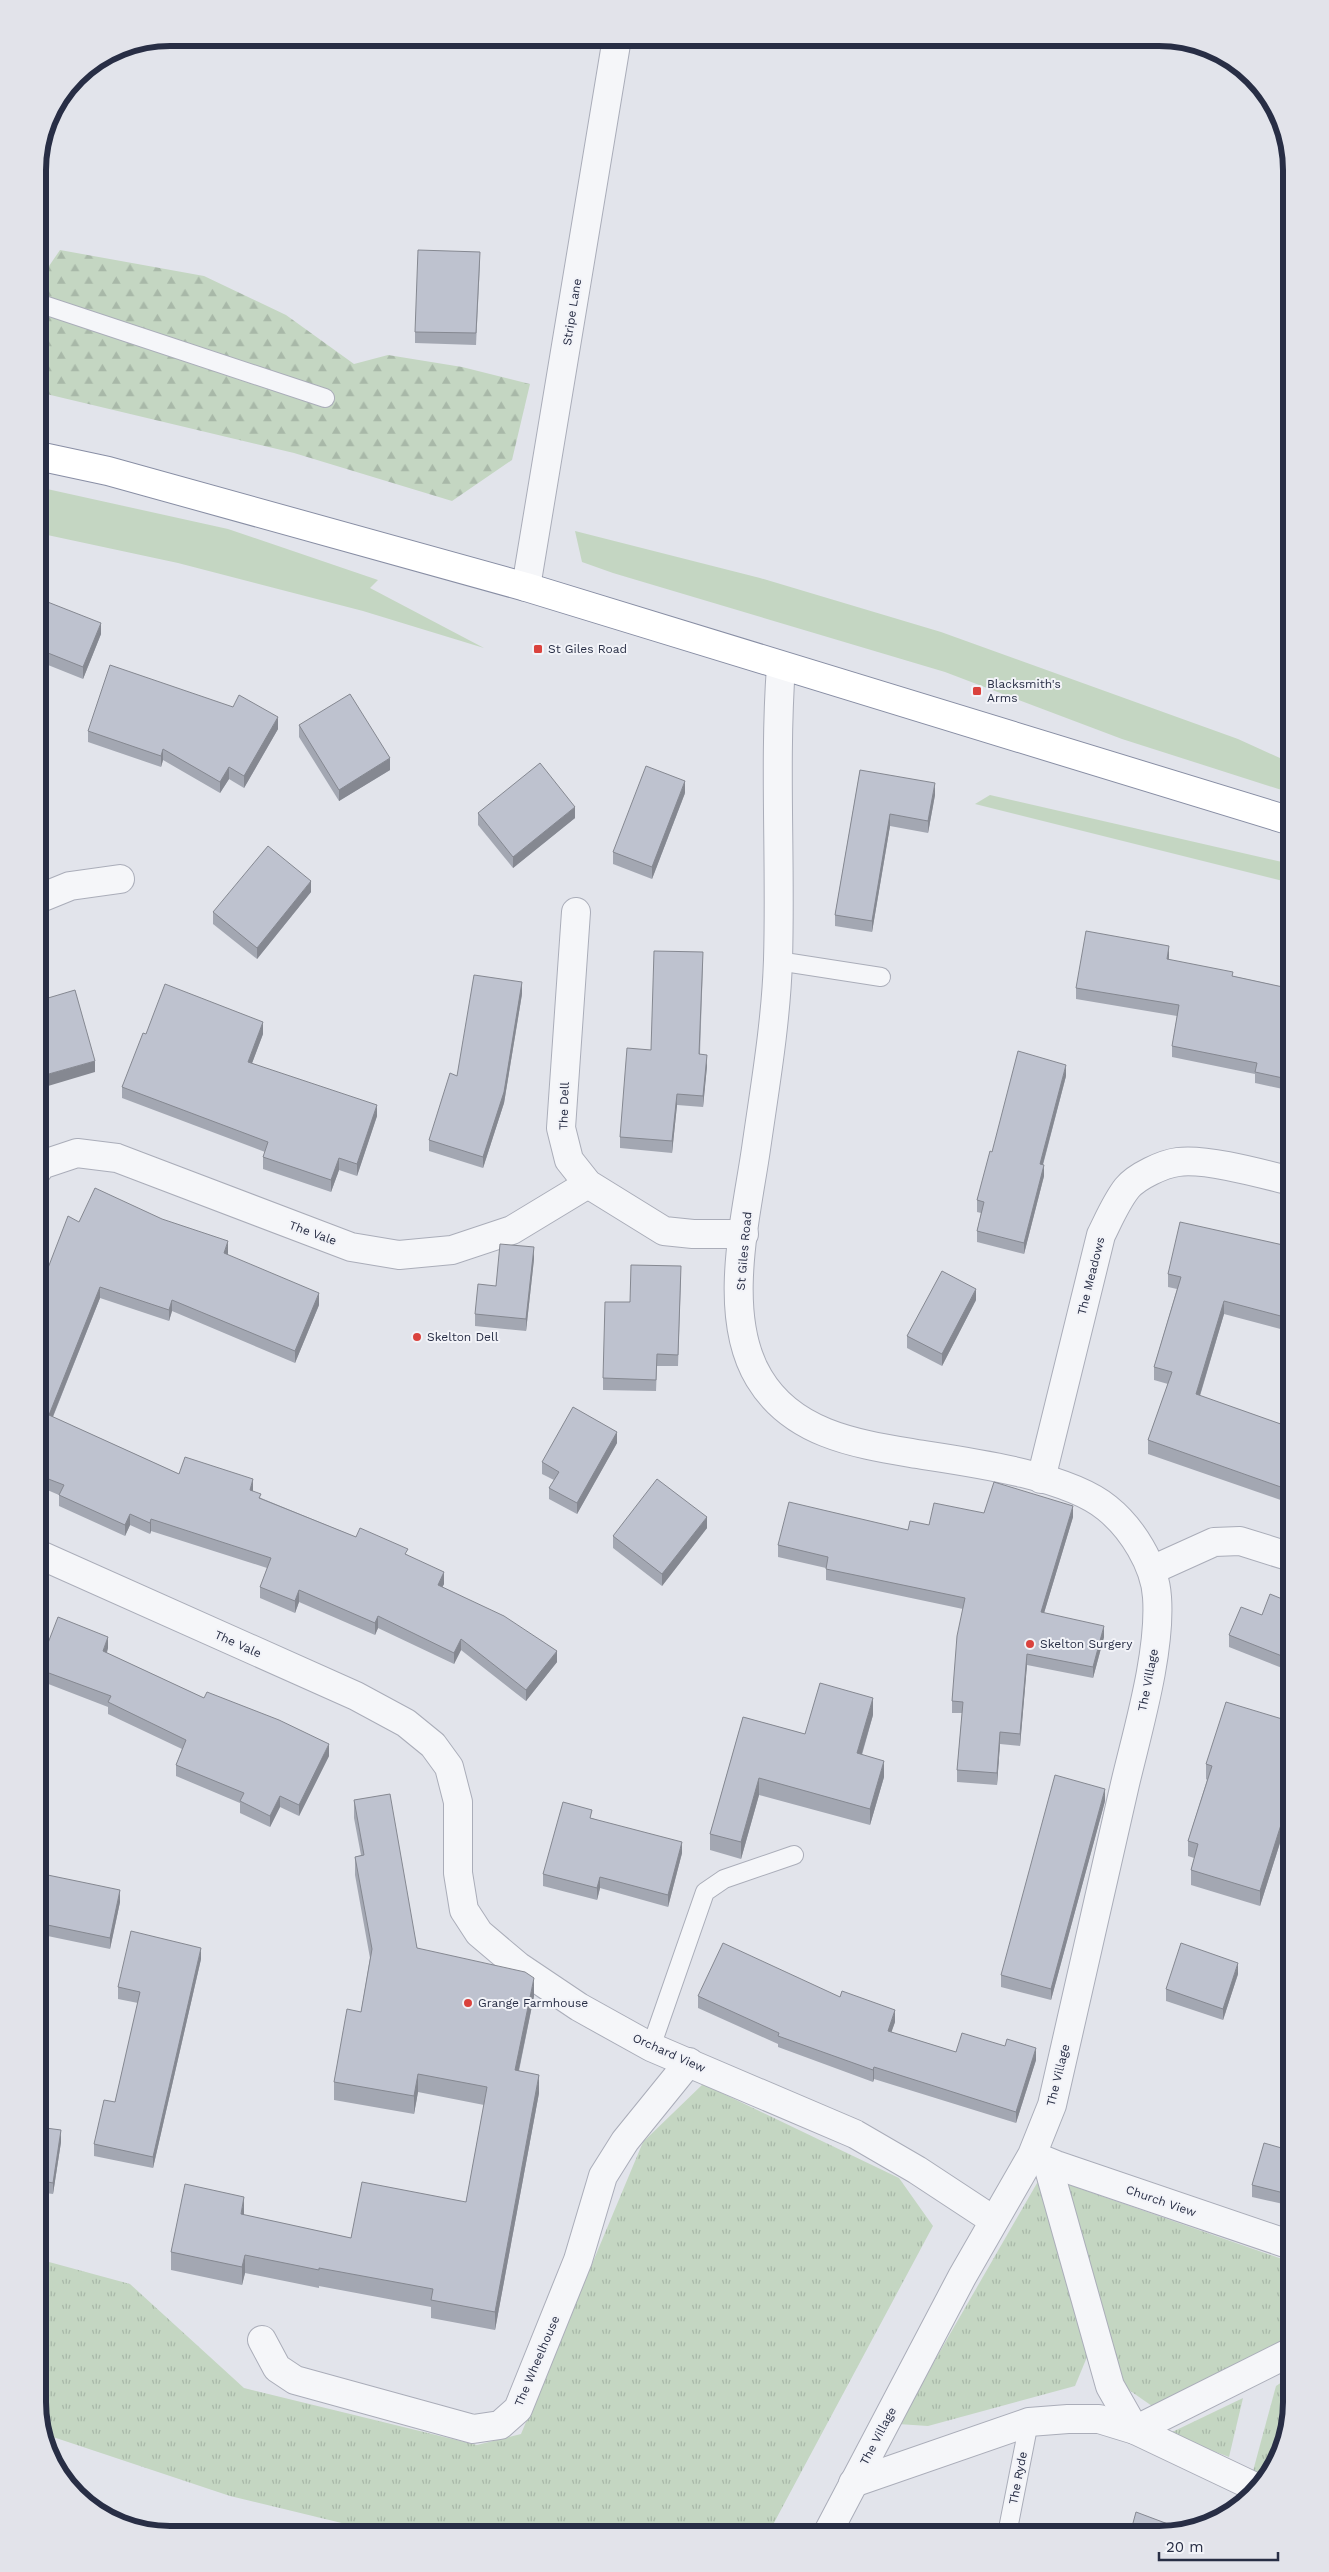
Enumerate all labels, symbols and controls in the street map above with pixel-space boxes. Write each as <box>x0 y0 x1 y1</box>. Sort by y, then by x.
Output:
street label: Stripe Lane <box>560 277 584 347</box>
place label: St Giles Road <box>548 642 627 656</box>
marker: St Giles Road <box>532 643 544 655</box>
place label: Blacksmith's Arms <box>987 677 1061 705</box>
marker: Blacksmith's Arms <box>971 685 983 697</box>
street label: The Dell <box>556 1081 572 1130</box>
street label: St Giles Road <box>734 1211 754 1291</box>
street label: The Vale <box>287 1218 339 1248</box>
street label: The Meadows <box>1075 1235 1107 1317</box>
place label: Skelton Dell <box>427 1330 499 1344</box>
marker: Skelton Dell <box>411 1331 423 1343</box>
street label: The Vale <box>213 1628 264 1660</box>
place label: Skelton Surgery <box>1040 1637 1133 1651</box>
marker: Skelton Surgery <box>1024 1638 1036 1650</box>
street label: The Village <box>1135 1647 1161 1712</box>
place label: Grange Farmhouse <box>478 1996 588 2010</box>
marker: Grange Farmhouse <box>462 1997 474 2009</box>
street label: Orchard View <box>630 2031 708 2075</box>
street label: The Village <box>1044 2042 1072 2107</box>
street label: Church View <box>1124 2182 1198 2220</box>
street label: The Wheelhouse <box>512 2314 562 2408</box>
street label: The Village <box>857 2405 899 2467</box>
street label: The Ryde <box>1006 2450 1030 2506</box>
scale bar <box>1159 2530 1278 2562</box>
text: 20 m <box>1166 2538 1204 2556</box>

